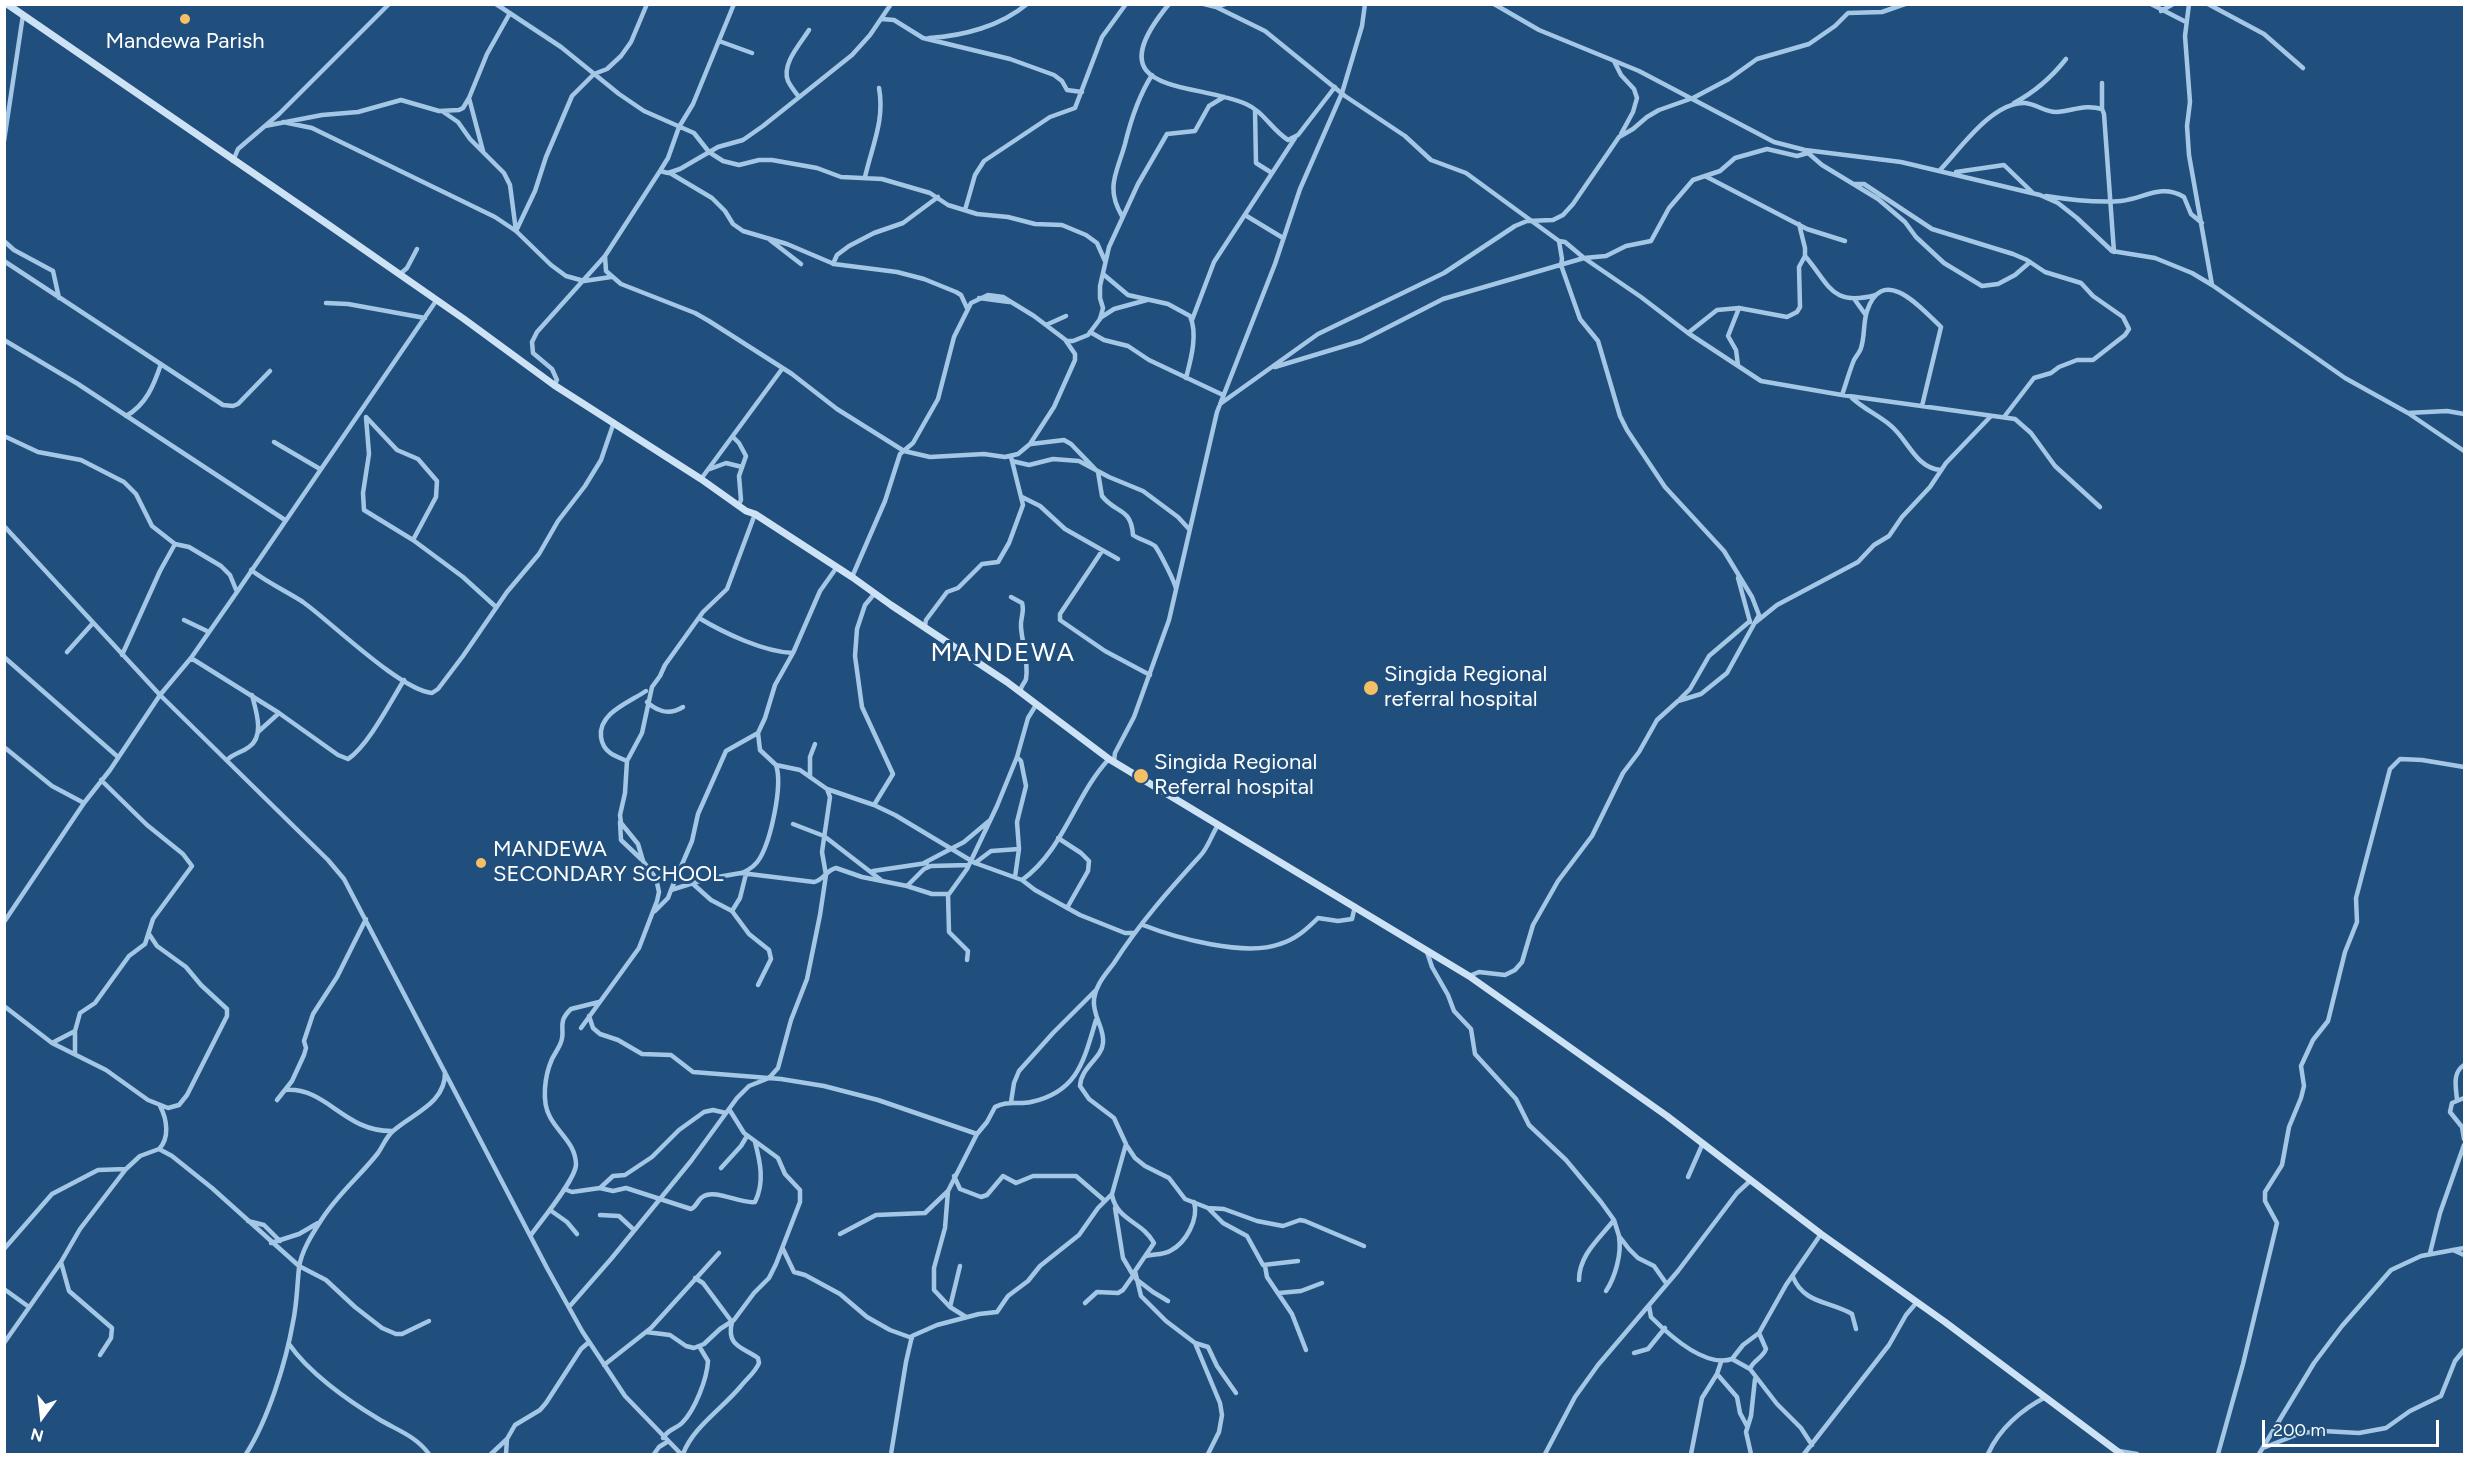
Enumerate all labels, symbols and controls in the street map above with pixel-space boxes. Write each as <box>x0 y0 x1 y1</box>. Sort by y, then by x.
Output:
marker: Mandewa Parish <box>178 12 192 26</box>
place label: Mandewa Parish <box>105 29 265 55</box>
district label: MANDEWA <box>930 637 1076 669</box>
place label: Singida Regional referral hospital <box>1384 662 1547 714</box>
marker: Singida Regional referral hospital <box>1362 679 1380 697</box>
place label: Singida Regional Referral hospital <box>1154 750 1317 802</box>
marker: Singida Regional Referral hospital <box>1132 767 1150 785</box>
place label: MANDEWA SECONDARY SCHOOL <box>493 837 723 888</box>
marker: MANDEWA SECONDARY SCHOOL <box>474 856 488 870</box>
north arrow <box>12 1387 72 1447</box>
scale bar <box>2265 1408 2442 1446</box>
text: 200 m <box>2273 1419 2326 1441</box>
text: N <box>29 1424 46 1446</box>

